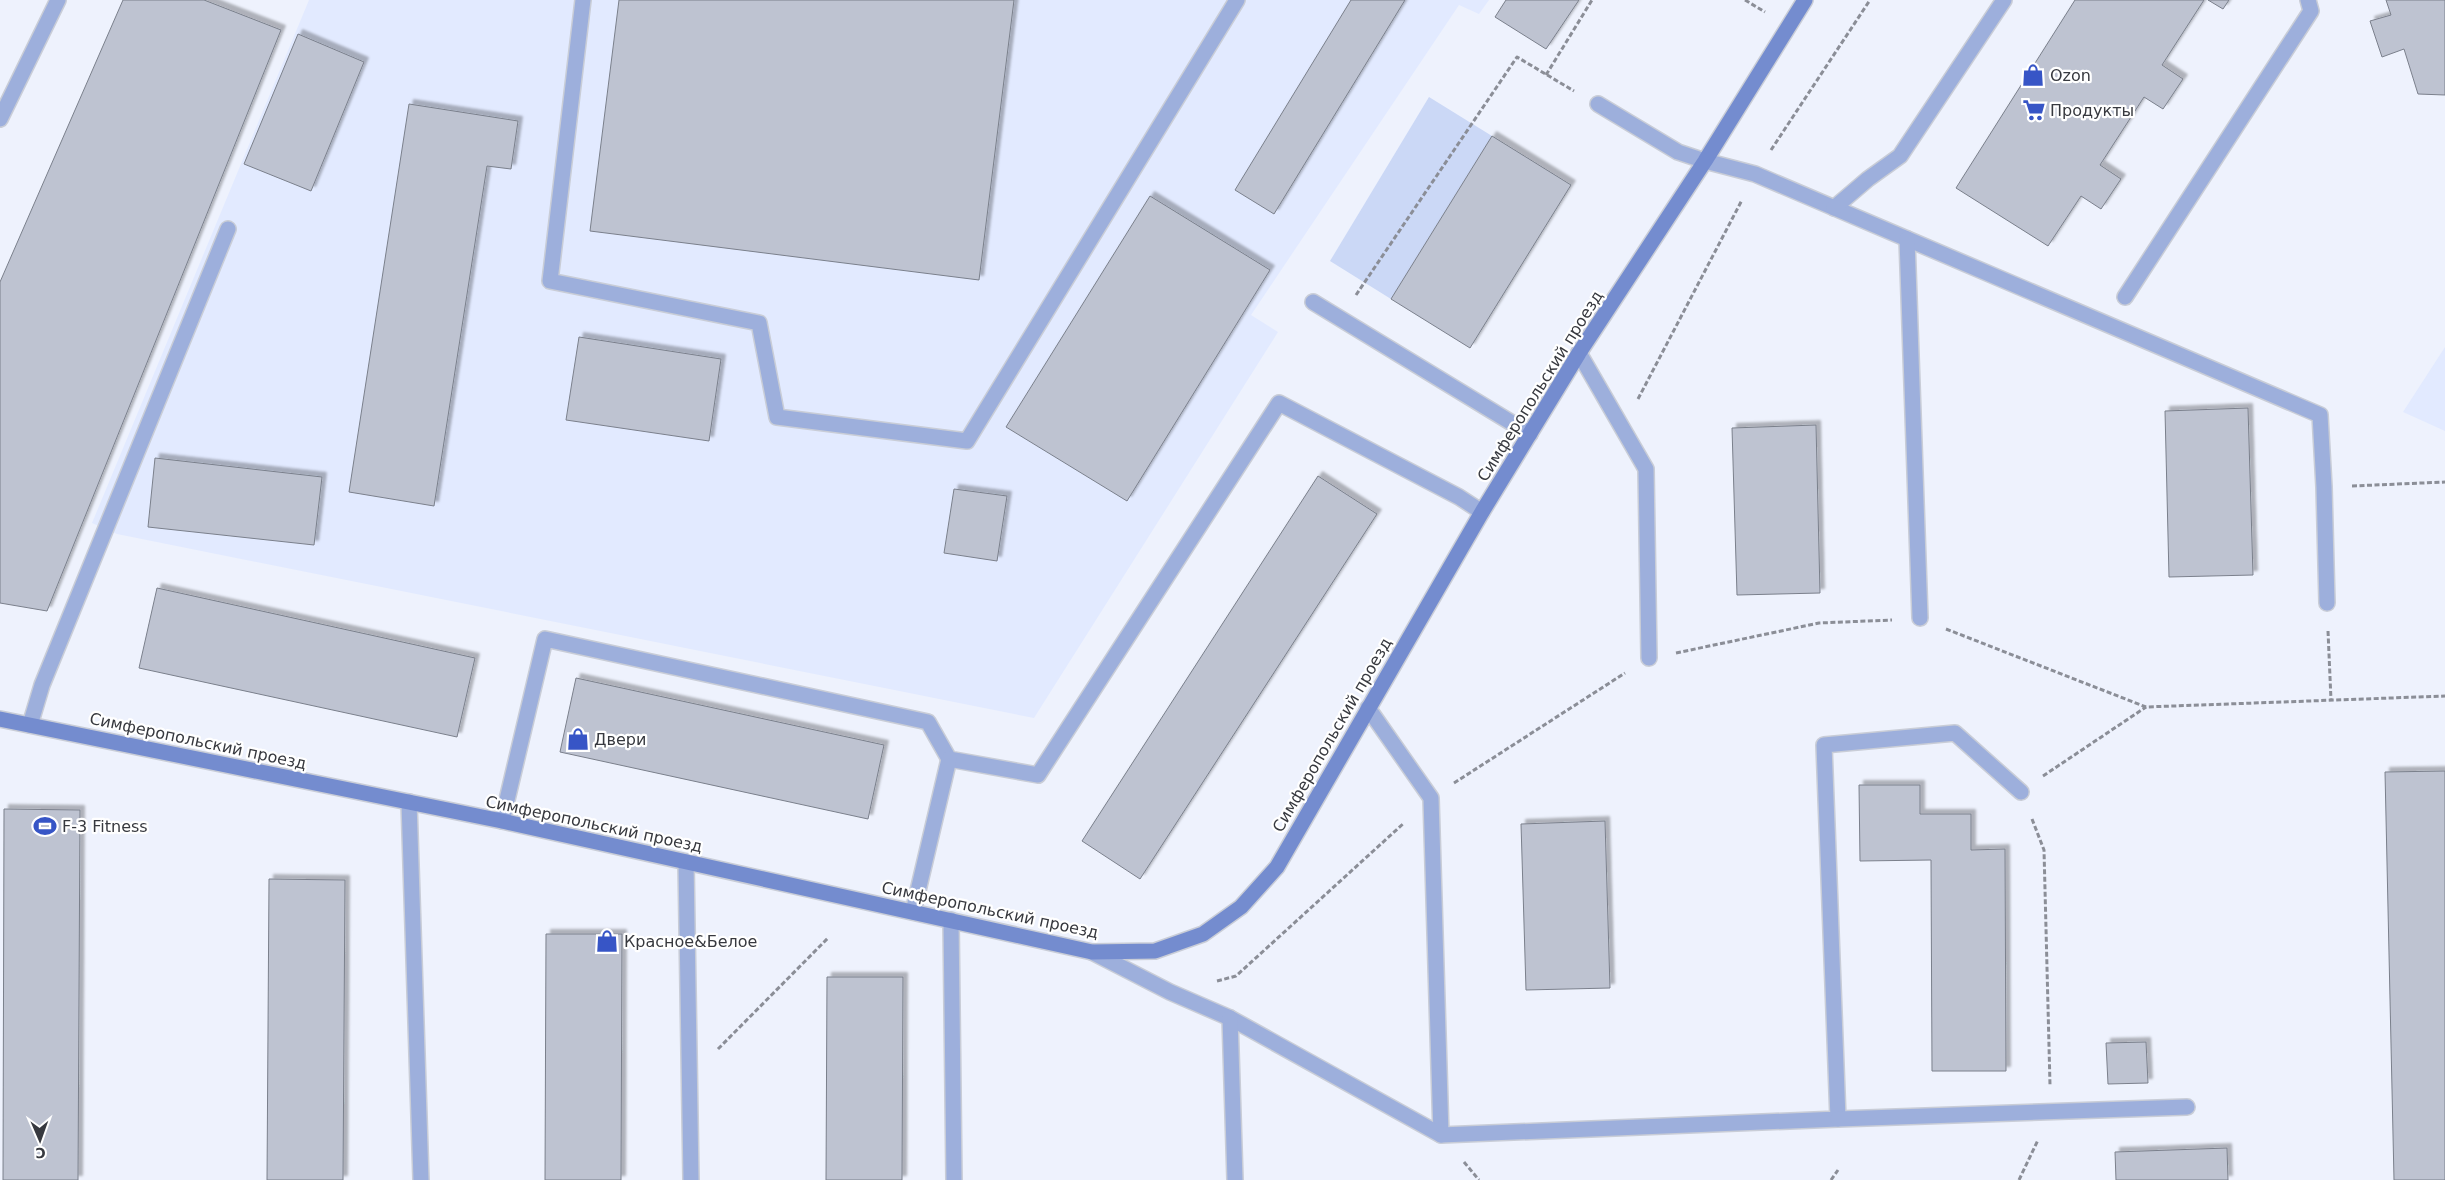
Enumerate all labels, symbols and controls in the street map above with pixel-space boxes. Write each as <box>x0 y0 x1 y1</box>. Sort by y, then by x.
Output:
shop icon: Ozon <box>2020 62 2046 88</box>
place label: Ozon <box>2050 66 2091 85</box>
supermarket icon: Продукты <box>2021 97 2047 123</box>
place label: Продукты <box>2050 101 2134 120</box>
street label: Симферопольский проезд <box>1473 287 1607 485</box>
street label: Симферопольский проезд <box>1268 634 1396 836</box>
street label: Симферопольский проезд <box>88 709 308 773</box>
shop icon: Двери <box>565 726 591 752</box>
place label: Двери <box>594 730 646 749</box>
street label: Симферопольский проезд <box>484 792 704 856</box>
sports icon: F-3 Fitness <box>32 813 58 839</box>
place label: F-3 Fitness <box>62 817 148 836</box>
street label: Симферопольский проезд <box>880 878 1100 942</box>
shop icon: Красное&Белое <box>594 928 620 954</box>
place label: Красное&Белое <box>624 932 757 951</box>
north arrow <box>15 1115 65 1165</box>
text: С <box>35 1145 46 1161</box>

